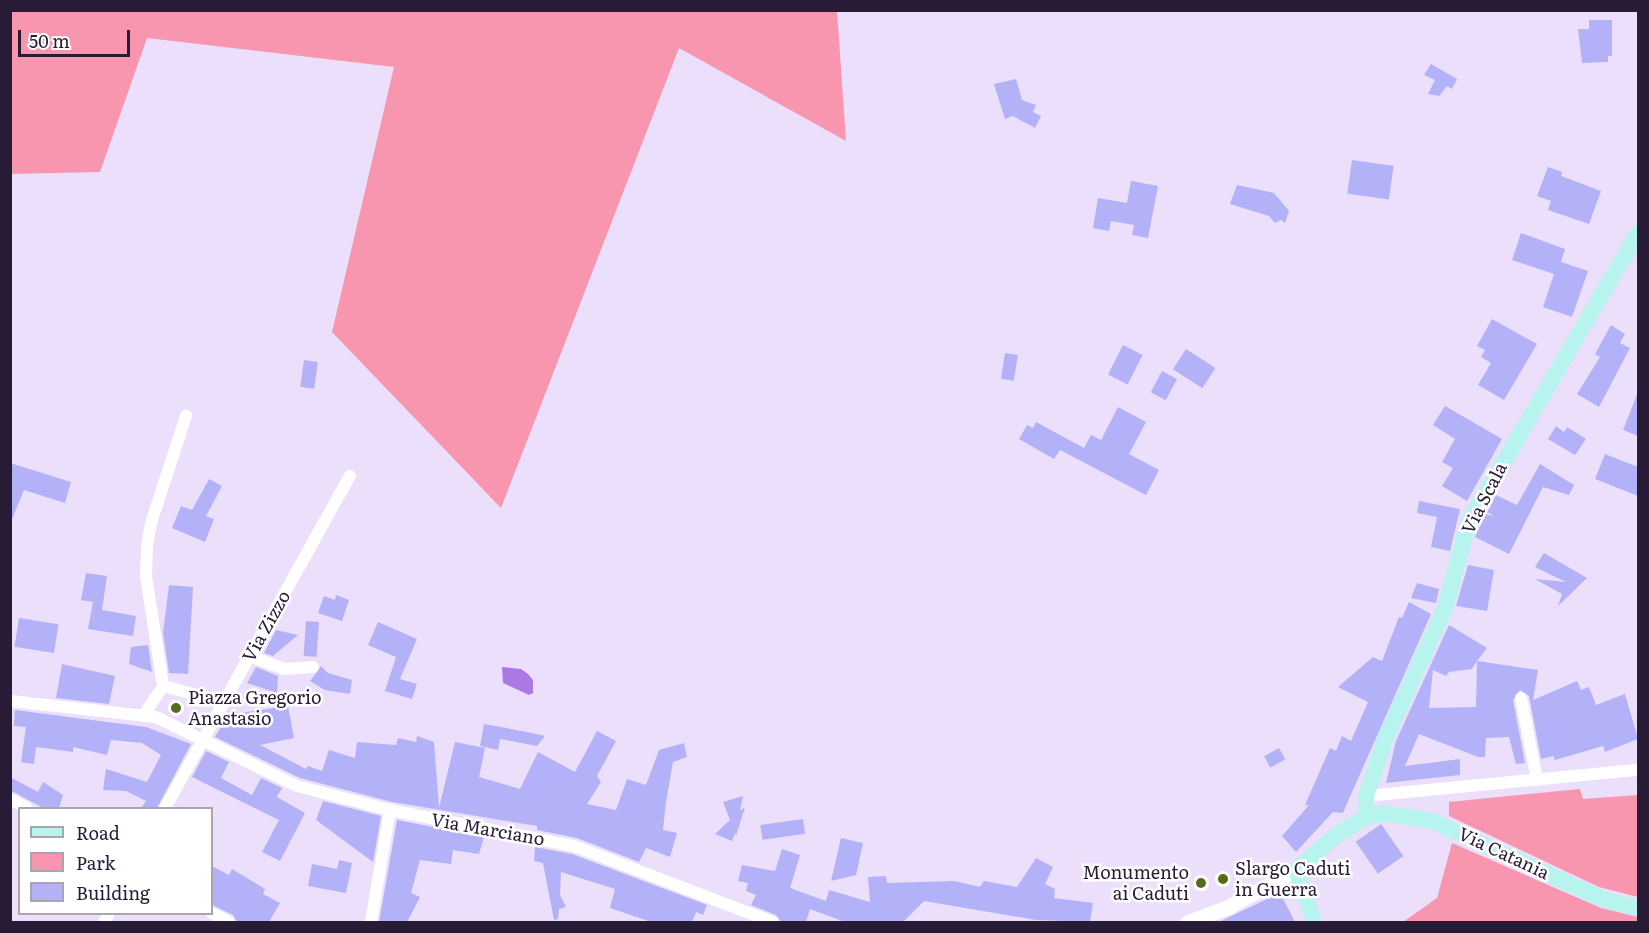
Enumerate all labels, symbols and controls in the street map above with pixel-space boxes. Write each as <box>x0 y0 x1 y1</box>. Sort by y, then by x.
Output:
scale bar <box>21 18 134 56</box>
text: 50 m <box>29 27 70 54</box>
street label: Via Scala <box>1457 459 1511 537</box>
street label: Via Zizzo <box>238 587 294 665</box>
place label: Piazza Gregorio Anastasio <box>188 687 322 730</box>
marker: Piazza Gregorio Anastasio <box>169 701 183 715</box>
legend <box>18 807 213 915</box>
street label: Via Marciano <box>430 808 546 850</box>
text: Road <box>76 819 120 846</box>
street label: Via Catania <box>1455 822 1553 884</box>
text: Park <box>76 849 115 876</box>
place label: Slargo Caduti in Guerra <box>1235 858 1351 900</box>
place label: Monumento ai Caduti <box>1082 862 1189 904</box>
marker: Slargo Caduti in Guerra <box>1216 872 1230 886</box>
marker: Monumento ai Caduti <box>1194 876 1208 890</box>
text: Building <box>76 879 150 906</box>

